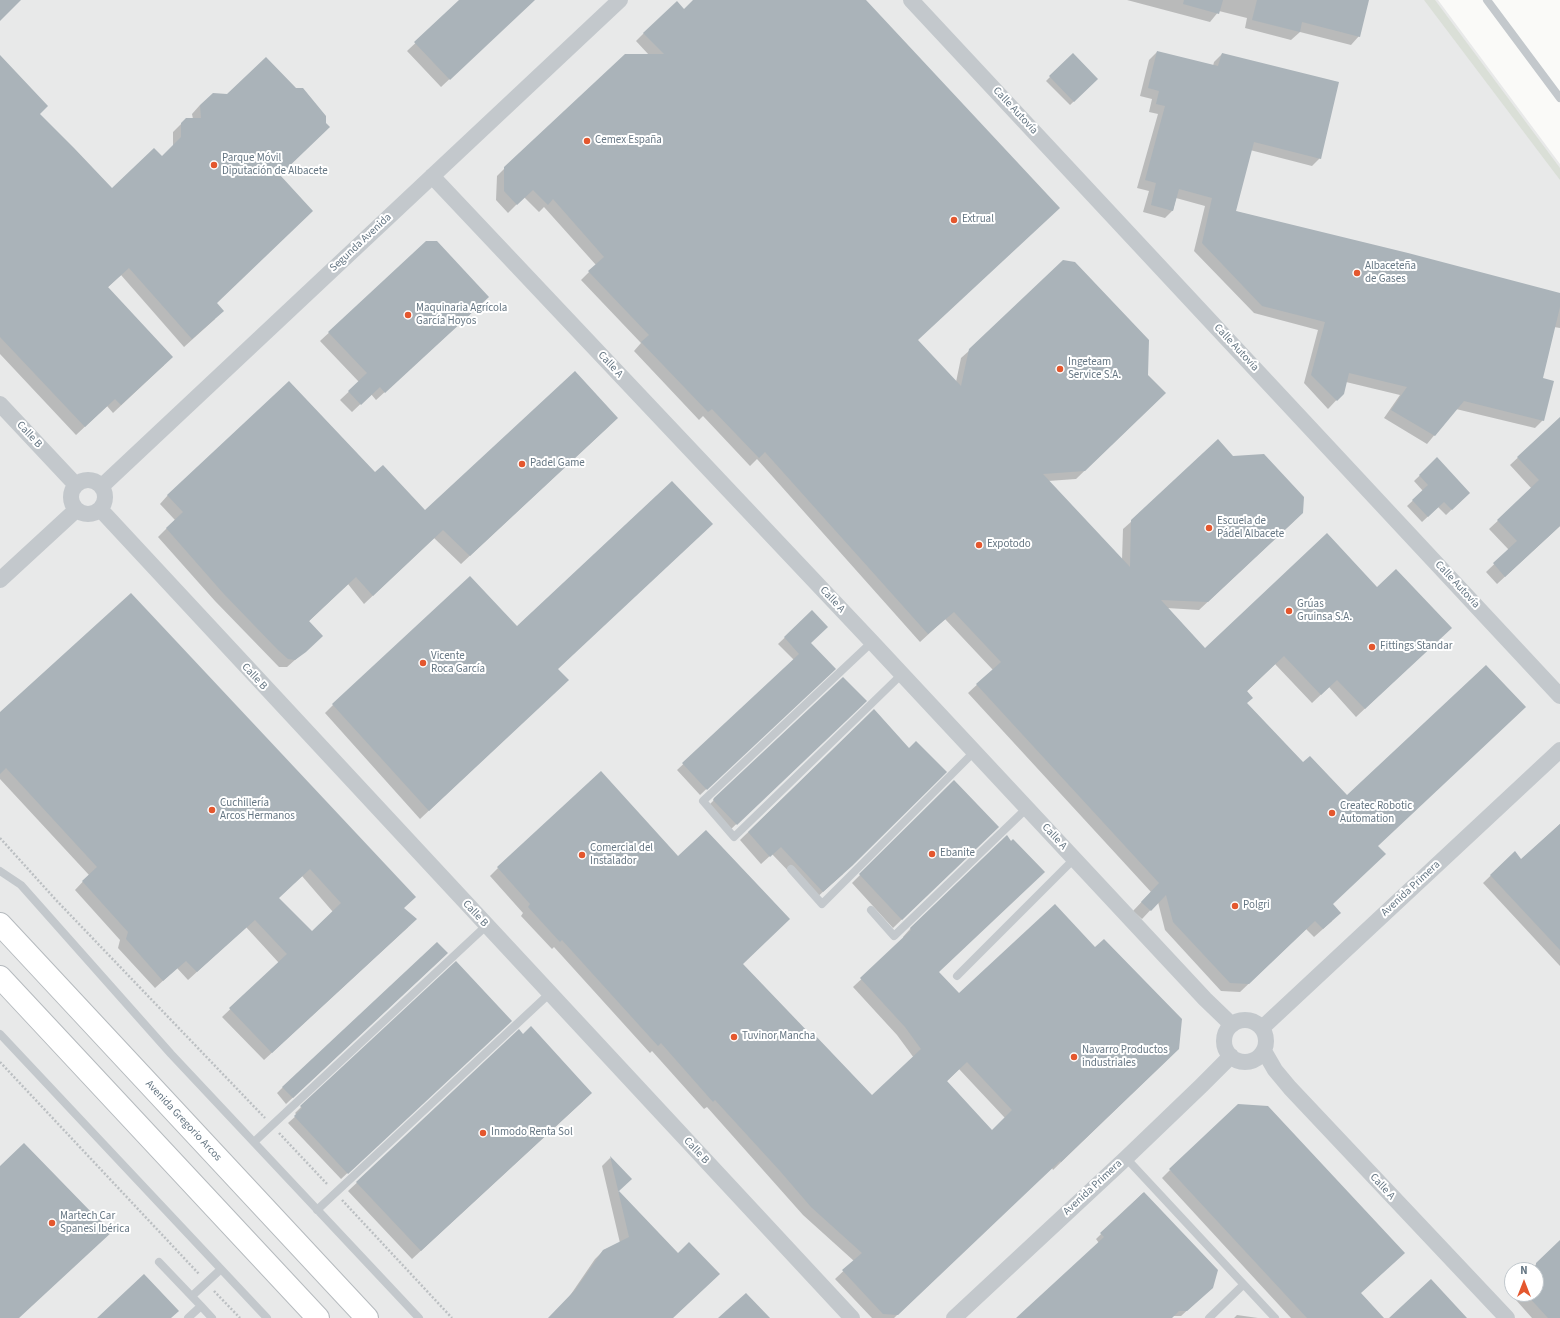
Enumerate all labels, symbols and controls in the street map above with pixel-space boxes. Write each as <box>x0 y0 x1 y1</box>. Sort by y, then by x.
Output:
street label: Calle Autovía <box>990 85 1040 137</box>
place label: Cemex España <box>595 134 662 148</box>
marker: Cemex España <box>582 136 592 146</box>
place label: Parque Móvil Diputación de Albacete <box>222 152 328 178</box>
marker: Parque Móvil Diputación de Albacete <box>209 160 219 170</box>
street label: Segunda Avenida <box>327 211 395 275</box>
place label: Extrual <box>962 213 994 227</box>
marker: Extrual <box>949 215 959 225</box>
place label: Albaceteña de Gases <box>1365 260 1416 286</box>
marker: Albaceteña de Gases <box>1352 268 1362 278</box>
place label: Maquinaria Agrícola García Hoyos <box>416 302 507 328</box>
marker: Maquinaria Agrícola García Hoyos <box>403 310 413 320</box>
street label: Calle Autovía <box>1211 322 1261 374</box>
street label: Calle A <box>595 349 625 381</box>
place label: Ingeteam Service S.A. <box>1068 356 1121 382</box>
marker: Ingeteam Service S.A. <box>1055 364 1065 374</box>
street label: Calle B <box>13 419 45 451</box>
place label: Padel Game <box>530 457 585 471</box>
marker: Padel Game <box>517 459 527 469</box>
place label: Escuela de Pádel Albacete <box>1217 515 1284 541</box>
marker: Escuela de Pádel Albacete <box>1204 523 1214 533</box>
place label: Expotodo <box>987 538 1031 552</box>
marker: Expotodo <box>974 540 984 550</box>
street label: Calle Autovía <box>1432 559 1482 611</box>
street label: Calle A <box>817 584 847 616</box>
place label: Grúas Gruinsa S.A. <box>1297 598 1352 624</box>
marker: Grúas Gruinsa S.A. <box>1284 606 1294 616</box>
place label: Fittings Standar <box>1380 640 1453 654</box>
marker: Fittings Standar <box>1367 642 1377 652</box>
place label: Vicente Roca García <box>431 650 485 676</box>
marker: Vicente Roca García <box>418 658 428 668</box>
street label: Calle B <box>238 661 270 693</box>
place label: Cuchillería Arcos Hermanos <box>220 797 295 823</box>
place label: Createc Robotic Automation <box>1340 800 1412 826</box>
marker: Cuchillería Arcos Hermanos <box>207 805 217 815</box>
marker: Createc Robotic Automation <box>1327 808 1337 818</box>
street label: Calle A <box>1039 821 1069 853</box>
place label: Comercial del Instalador <box>590 842 653 868</box>
place label: Ebanite <box>940 847 975 861</box>
marker: Ebanite <box>927 849 937 859</box>
marker: Comercial del Instalador <box>577 850 587 860</box>
street label: Avenida Primera <box>1379 858 1443 920</box>
street label: Calle B <box>459 898 491 930</box>
place label: Polgri <box>1243 899 1270 913</box>
marker: Polgri <box>1230 901 1240 911</box>
place label: Tuvinor Mancha <box>742 1030 815 1044</box>
marker: Tuvinor Mancha <box>729 1032 739 1042</box>
place label: Navarro Productos industriales <box>1082 1044 1168 1070</box>
marker: Navarro Productos industriales <box>1069 1052 1079 1062</box>
street label: Avenida Gregorio Arcos <box>142 1078 224 1164</box>
place label: Inmodo Renta Sol <box>491 1126 573 1140</box>
marker: Inmodo Renta Sol <box>478 1128 488 1138</box>
street label: Calle B <box>680 1135 712 1167</box>
street label: Avenida Primera <box>1061 1157 1125 1219</box>
street label: Calle A <box>1367 1171 1397 1203</box>
place label: Martech Car Spanesi Ibérica <box>60 1210 130 1236</box>
marker: Martech Car Spanesi Ibérica <box>47 1218 57 1228</box>
north arrow <box>1504 1262 1544 1302</box>
text: N <box>1520 1263 1528 1278</box>

